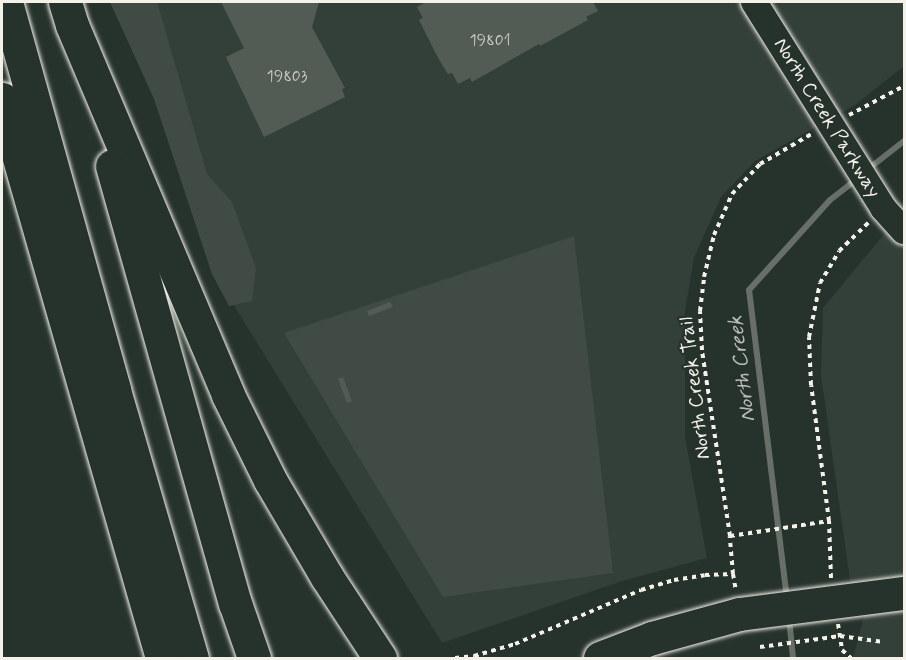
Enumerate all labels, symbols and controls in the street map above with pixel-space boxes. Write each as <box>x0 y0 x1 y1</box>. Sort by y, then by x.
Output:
house number: 19801 <box>469 31 511 51</box>
street label: North Creek Parkway <box>769 35 885 201</box>
house number: 19803 <box>266 67 308 87</box>
water label: North Creek <box>723 314 761 424</box>
street label: North Creek Trail <box>674 315 716 461</box>

